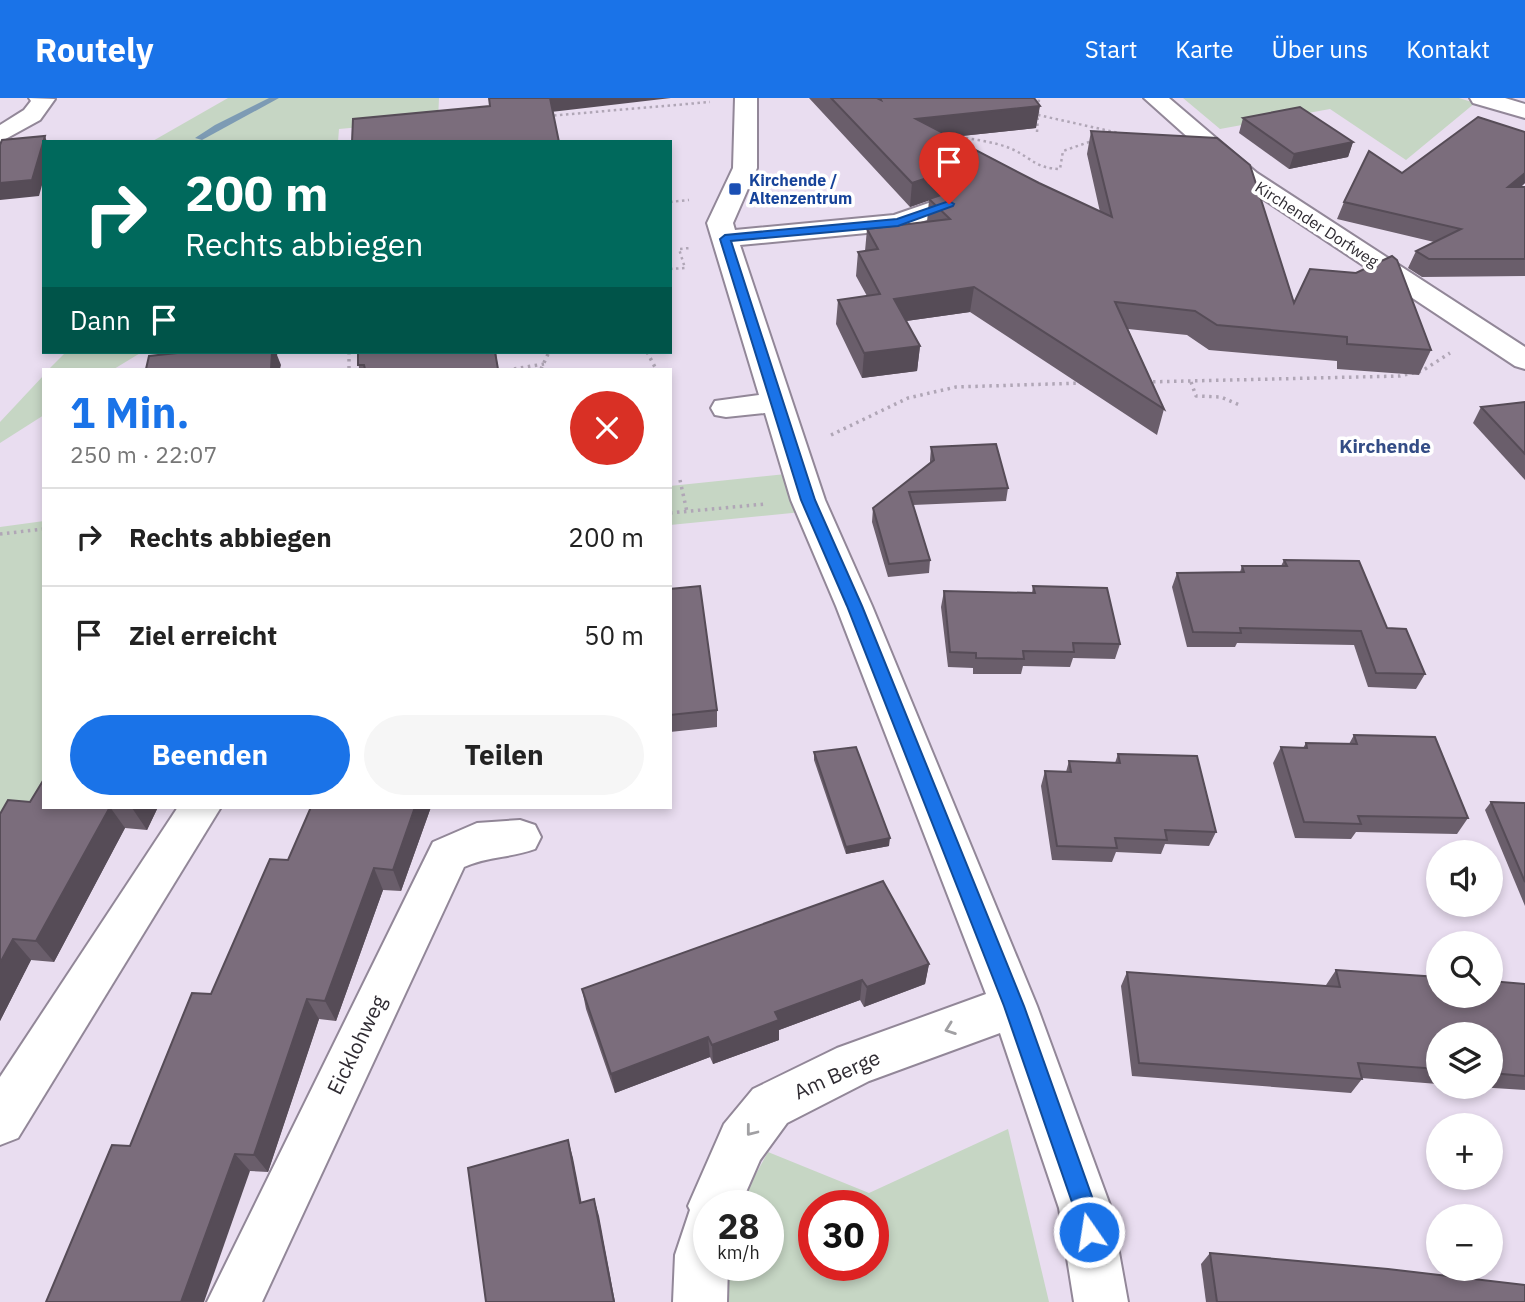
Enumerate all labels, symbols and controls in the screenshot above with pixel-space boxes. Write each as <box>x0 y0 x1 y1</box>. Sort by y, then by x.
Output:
text: Routely <box>35 28 154 71</box>
text: Start <box>1085 33 1137 65</box>
text: Karte <box>1175 33 1233 65</box>
text: Über uns <box>1271 33 1368 65</box>
text: Kontakt <box>1406 33 1490 65</box>
pin <box>919 132 979 204</box>
icon: arrive <box>930 143 968 181</box>
text: 200 m <box>185 161 329 224</box>
icon: right <box>70 168 161 259</box>
place label: Kirchende / Altenzentrum <box>749 170 852 208</box>
street label: Kirchender Dorfweg <box>1252 177 1383 272</box>
marker: Kirchende / Altenzentrum <box>727 181 743 197</box>
text: Rechts abbiegen <box>185 223 423 265</box>
icon: arrive <box>145 301 183 339</box>
text: Dann <box>70 303 131 337</box>
text: 1 Min. <box>70 385 190 440</box>
button: close <box>570 391 644 465</box>
district label: Kirchende <box>1339 434 1431 458</box>
text: 250 m · 22:07 <box>70 439 217 469</box>
icon: right <box>70 518 108 556</box>
text: Rechts abbiegen <box>129 520 332 554</box>
text: 200 m <box>568 520 644 554</box>
icon: arrive <box>70 616 108 654</box>
text: Ziel erreicht <box>129 618 277 652</box>
text: 50 m <box>584 618 644 652</box>
button: Beenden <box>70 715 350 795</box>
button: Teilen <box>364 715 644 795</box>
map controls <box>1426 840 1503 1281</box>
button: sound <box>1426 840 1503 917</box>
button: search <box>1426 931 1503 1008</box>
street label: Eicklohweg <box>320 990 392 1099</box>
one-way arrow <box>944 1021 956 1035</box>
button: layers <box>1426 1022 1503 1099</box>
street label: Am Berge <box>789 1043 884 1106</box>
button: + <box>1426 1113 1503 1190</box>
one-way arrow <box>746 1124 759 1136</box>
speed limit sign: 30 <box>798 1190 889 1281</box>
position arrow <box>1052 1195 1126 1269</box>
text: 28 <box>717 1203 760 1249</box>
button: − <box>1426 1204 1503 1281</box>
text: km/h <box>717 1241 760 1264</box>

